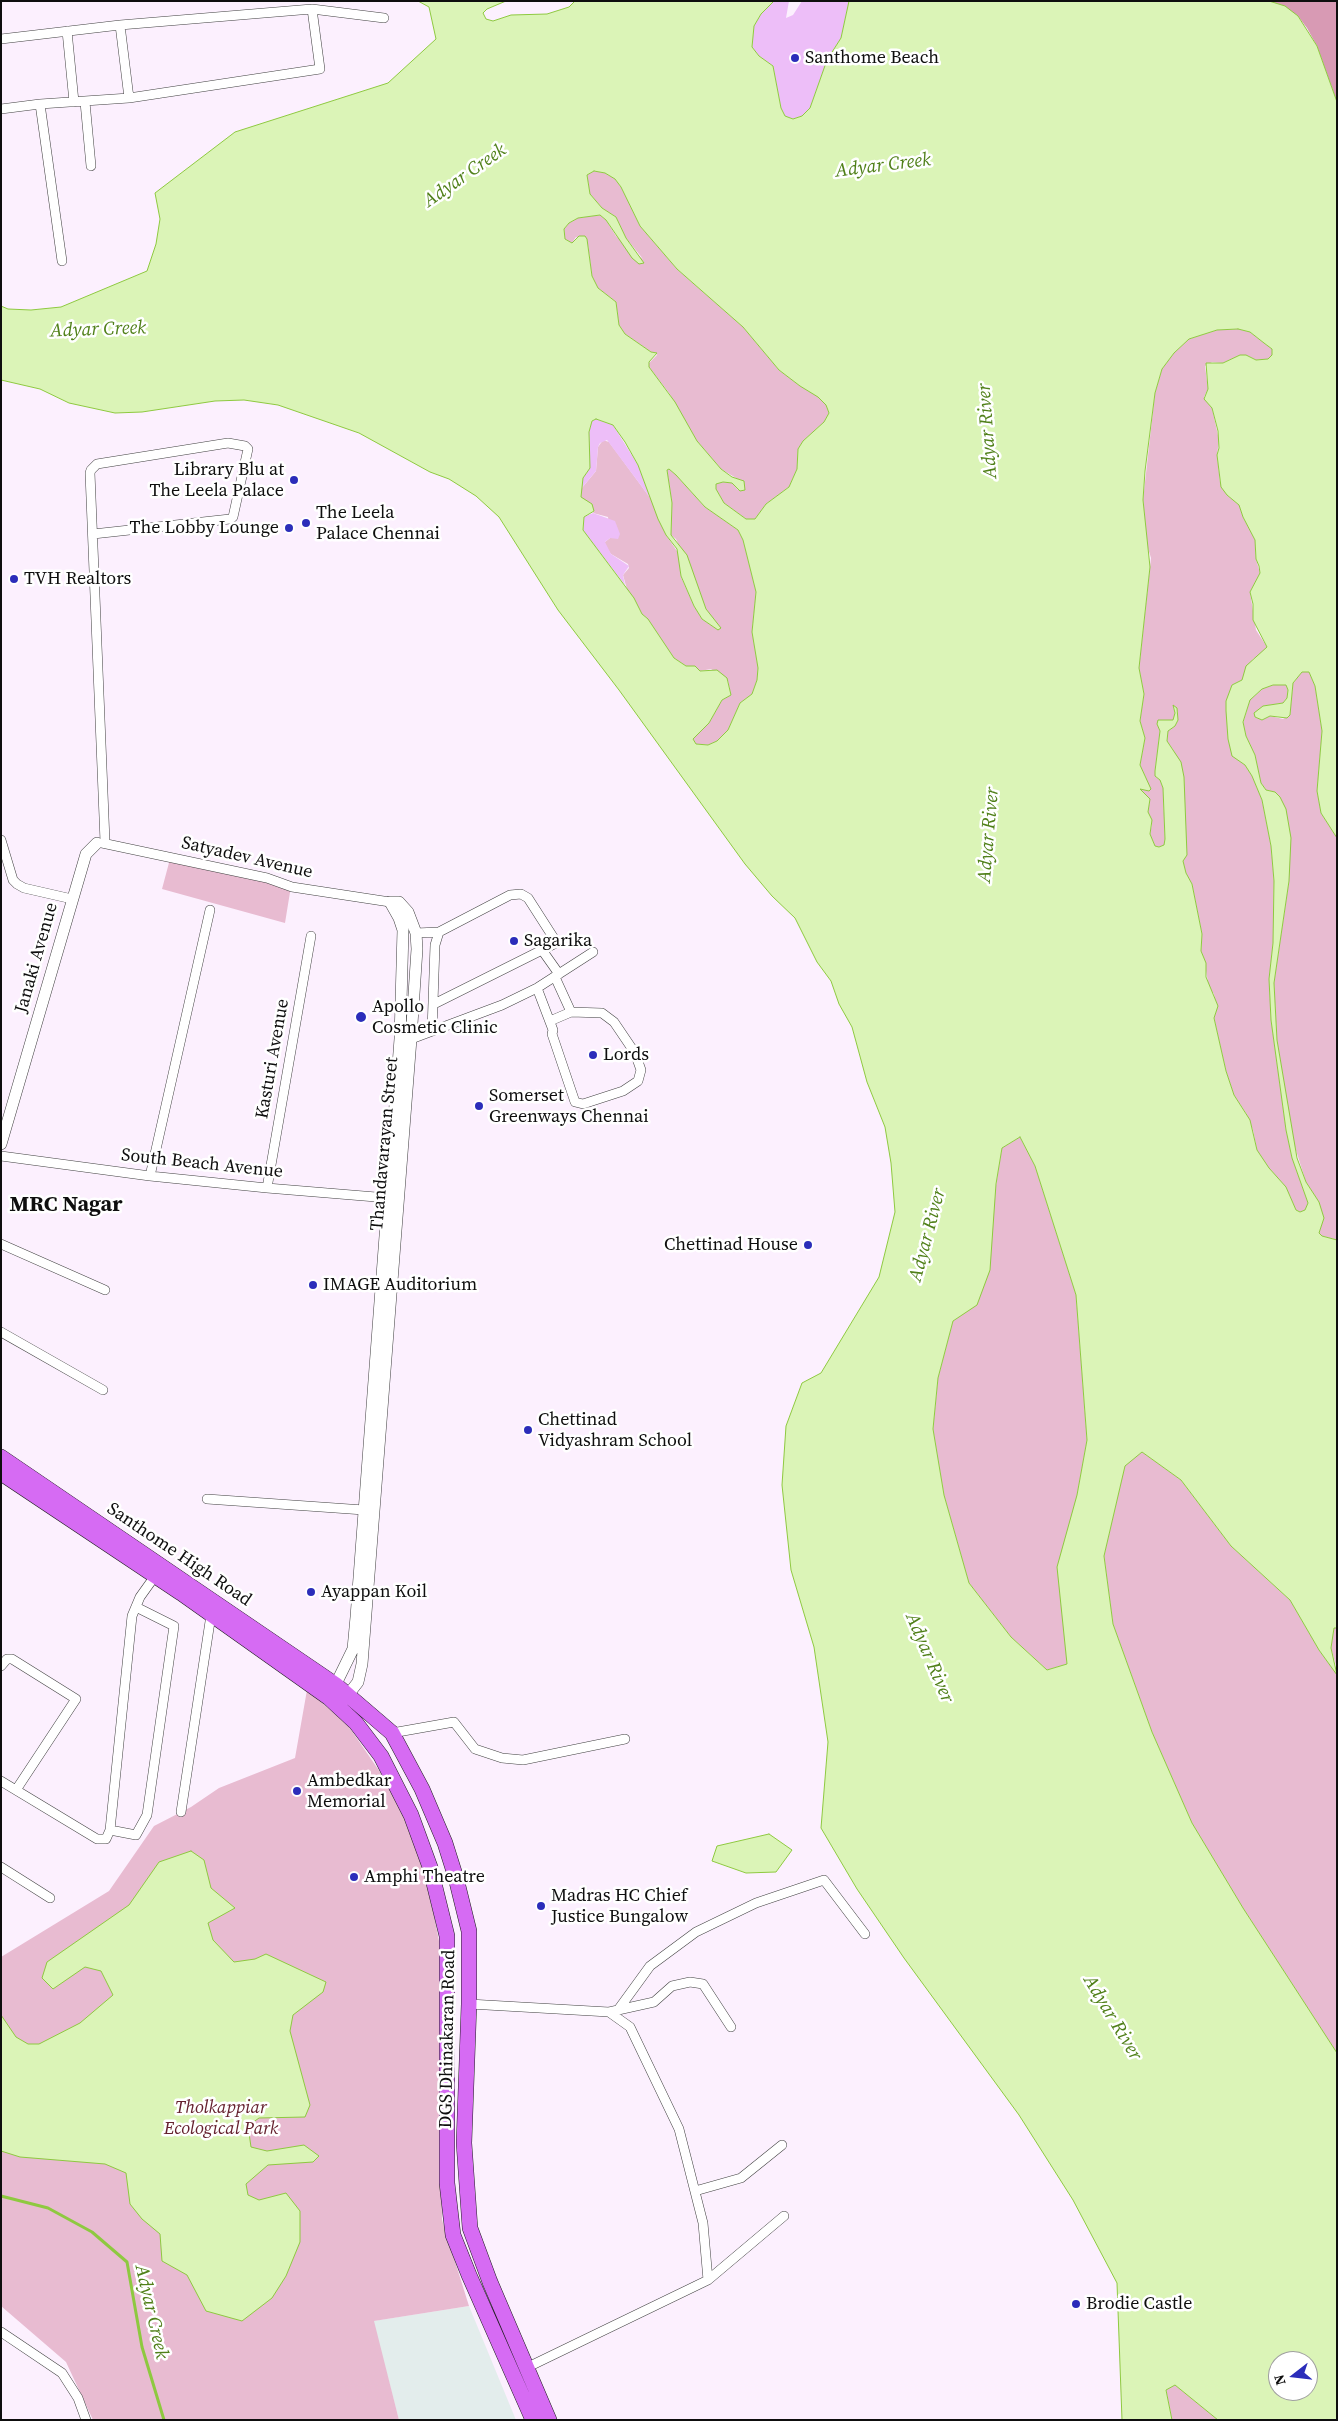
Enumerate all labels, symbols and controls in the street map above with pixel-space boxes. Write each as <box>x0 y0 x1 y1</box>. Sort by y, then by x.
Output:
place label: Santhome Beach <box>805 47 939 69</box>
marker: Santhome Beach <box>789 52 801 64</box>
water label: Adyar Creek <box>419 139 511 213</box>
water label: Adyar Creek <box>834 149 932 183</box>
water label: Adyar Creek <box>50 317 146 343</box>
water label: Adyar River <box>973 383 1003 479</box>
place label: Library Blu at The Leela Palace <box>149 459 284 502</box>
marker: Library Blu at The Leela Palace <box>288 474 300 486</box>
place label: The Leela Palace Chennai <box>316 502 440 544</box>
place label: The Lobby Lounge <box>130 517 279 539</box>
marker: The Leela Palace Chennai <box>300 517 312 529</box>
marker: The Lobby Lounge <box>283 522 295 534</box>
place label: TVH Realtors <box>24 568 131 590</box>
marker: TVH Realtors <box>8 573 20 585</box>
water label: Adyar River <box>973 786 1005 884</box>
street label: Satyadev Avenue <box>179 832 315 884</box>
street label: Janaki Avenue <box>11 900 63 1016</box>
place label: Sagarika <box>524 930 592 952</box>
marker: Sagarika <box>508 935 520 947</box>
place label: Apollo Cosmetic Clinic <box>372 996 498 1038</box>
street label: Kasturi Avenue <box>252 997 294 1121</box>
marker: Apollo Cosmetic Clinic <box>354 1010 368 1024</box>
place label: Lords <box>603 1044 649 1066</box>
marker: Lords <box>587 1049 599 1061</box>
street label: Thandavarayan Street <box>367 1056 403 1232</box>
place label: Somerset Greenways Chennai <box>489 1085 649 1128</box>
marker: Somerset Greenways Chennai <box>473 1100 485 1112</box>
street label: South Beach Avenue <box>120 1145 284 1183</box>
water label: Adyar River <box>905 1186 951 1284</box>
district label: MRC Nagar <box>10 1192 122 1218</box>
place label: Chettinad House <box>664 1234 798 1256</box>
marker: Chettinad House <box>802 1239 814 1251</box>
place label: IMAGE Auditorium <box>323 1274 477 1296</box>
marker: IMAGE Auditorium <box>307 1279 319 1291</box>
place label: Chettinad Vidyashram School <box>538 1409 692 1452</box>
marker: Chettinad Vidyashram School <box>522 1424 534 1436</box>
street label: Santhome High Road <box>103 1499 255 1611</box>
place label: Ayappan Koil <box>321 1581 427 1603</box>
marker: Ayappan Koil <box>305 1586 317 1598</box>
water label: Adyar River <box>900 1610 958 1706</box>
place label: Ambedkar Memorial <box>307 1770 391 1812</box>
marker: Ambedkar Memorial <box>291 1785 303 1797</box>
place label: Amphi Theatre <box>364 1866 485 1888</box>
marker: Amphi Theatre <box>348 1871 360 1883</box>
place label: Madras HC Chief Justice Bungalow <box>551 1885 688 1928</box>
marker: Madras HC Chief Justice Bungalow <box>535 1900 547 1912</box>
street label: DGS Dhinakaran Road <box>436 1949 460 2129</box>
water label: Adyar River <box>1078 1971 1146 2065</box>
park label: Tholkappiar Ecological Park <box>164 2097 278 2140</box>
water label: Adyar Creek <box>129 2263 173 2361</box>
place label: Brodie Castle <box>1086 2293 1192 2315</box>
marker: Brodie Castle <box>1070 2298 1082 2310</box>
north arrow <box>1268 2351 1318 2401</box>
text: N <box>1269 2372 1291 2388</box>

